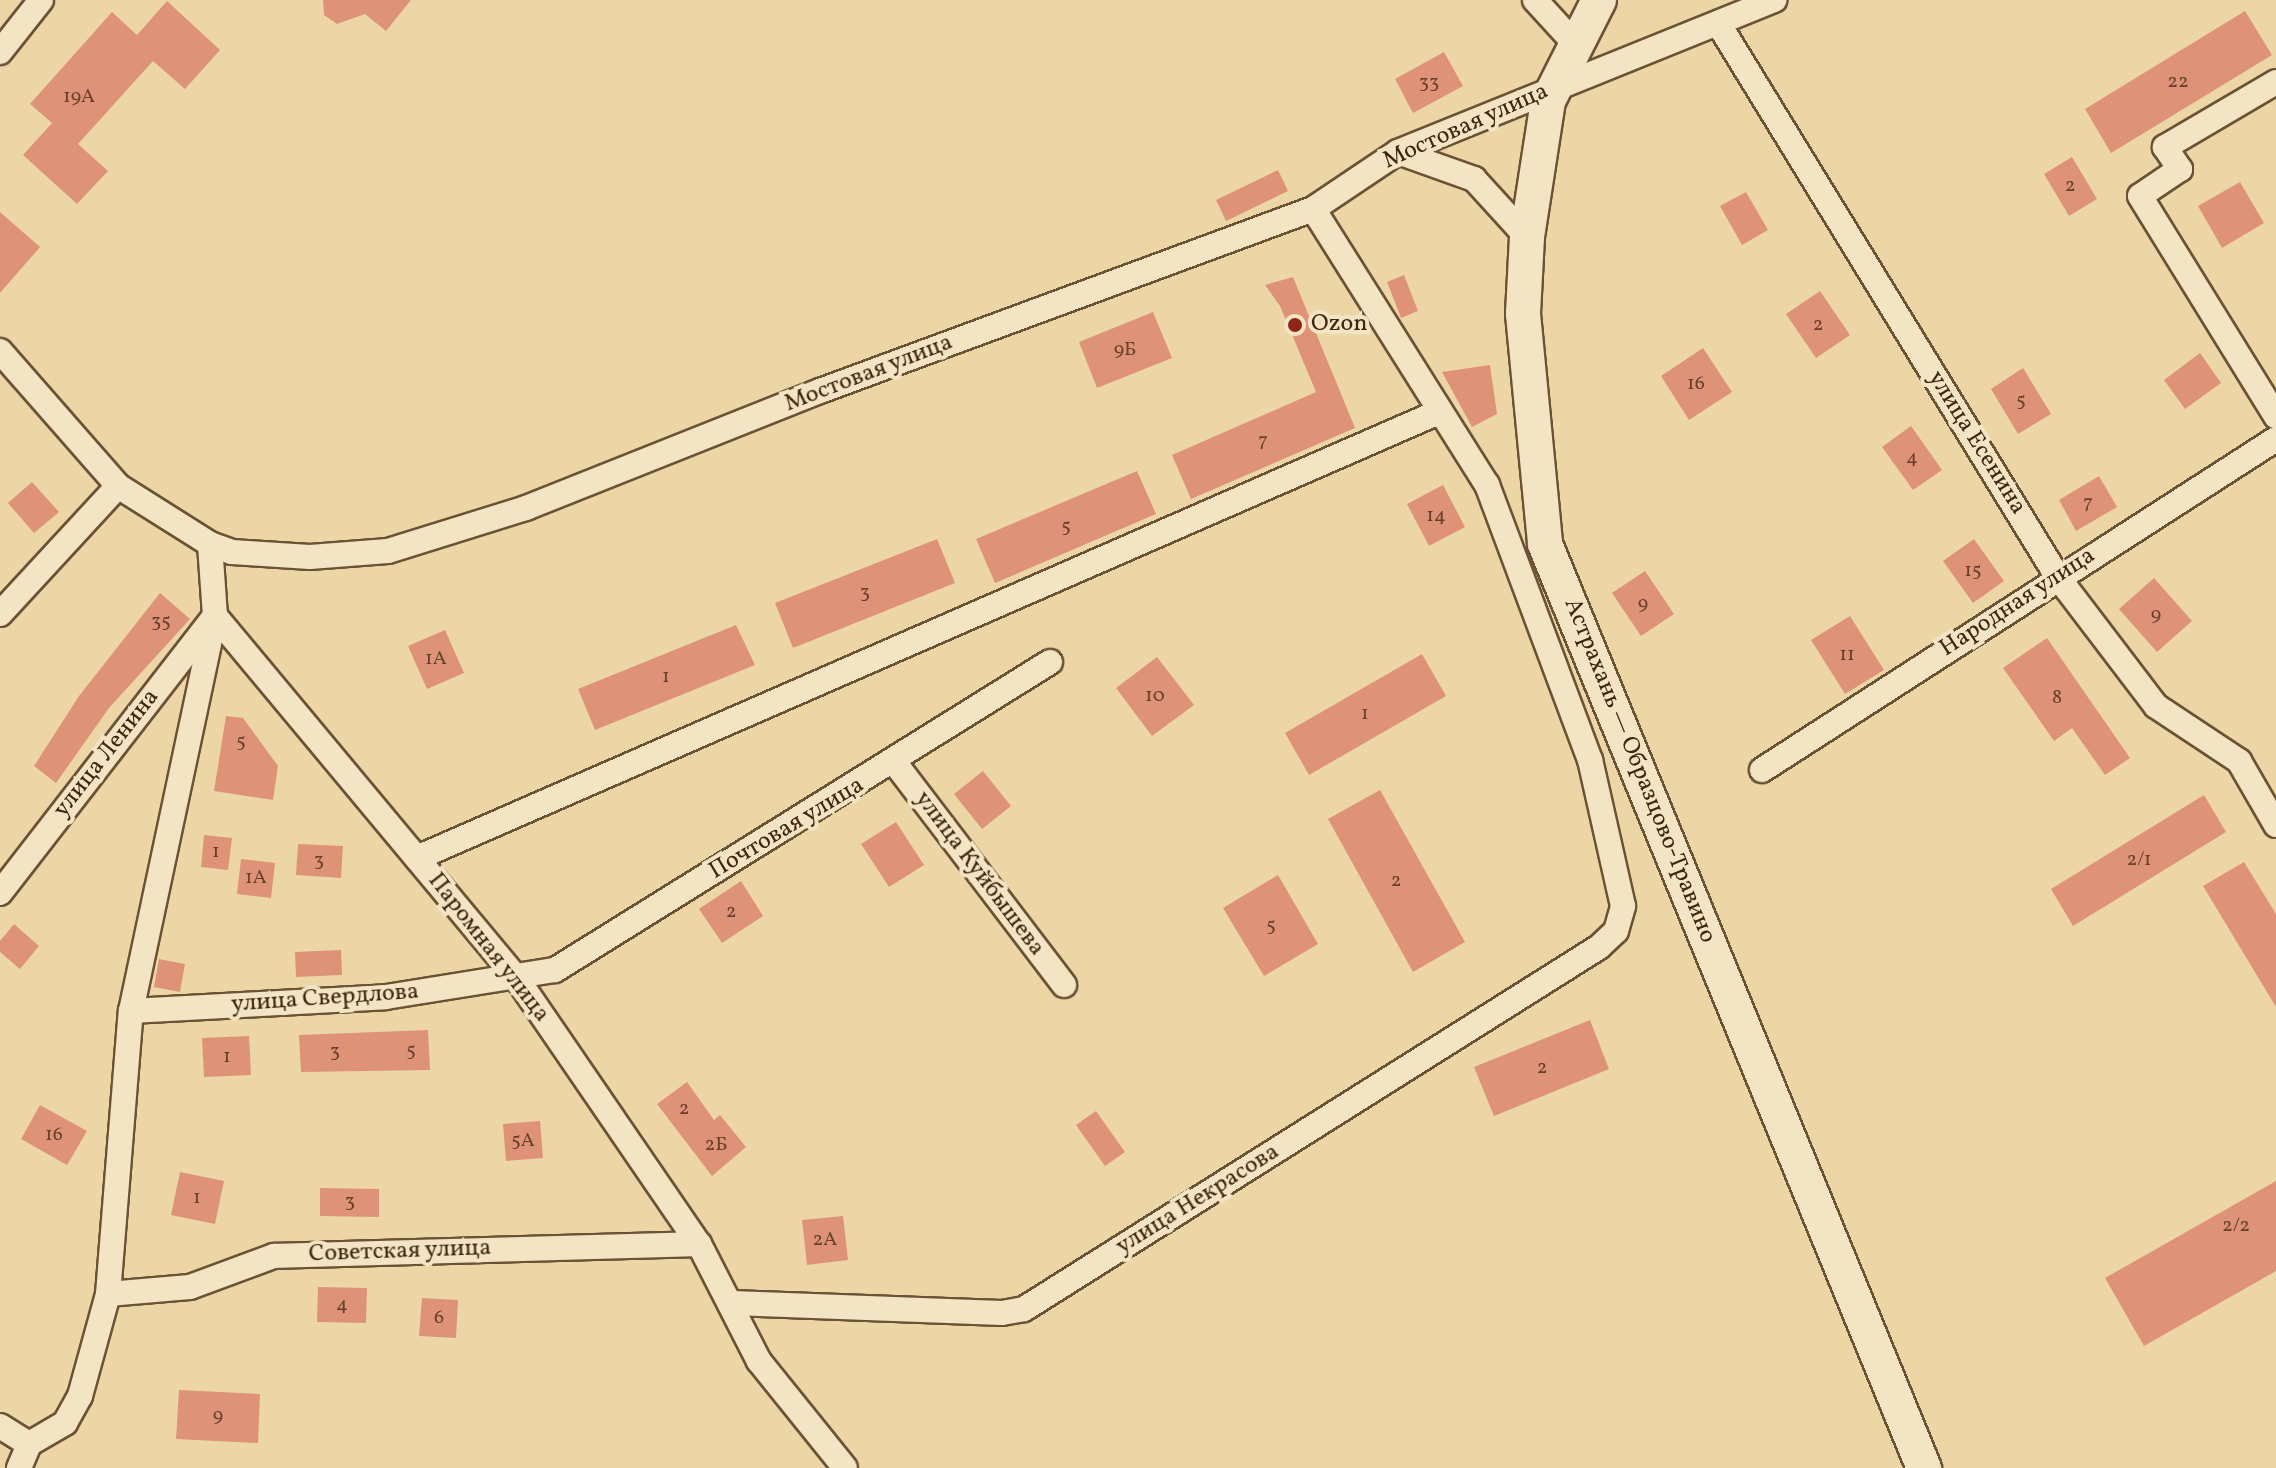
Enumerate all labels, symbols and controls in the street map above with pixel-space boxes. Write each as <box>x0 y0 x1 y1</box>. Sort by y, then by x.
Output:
house number: 22 <box>2167 70 2189 94</box>
house number: 33 <box>1419 71 1439 95</box>
street label: Мостовая улица <box>1379 78 1553 176</box>
house number: 19А <box>63 85 95 109</box>
house number: 2 <box>2065 174 2075 198</box>
place label: Ozon <box>1311 311 1368 339</box>
house number: 2 <box>1813 313 1823 337</box>
marker: Ozon <box>1286 316 1304 334</box>
street label: Мостовая улица <box>781 329 957 419</box>
house number: 9Б <box>1114 338 1136 362</box>
street label: улица Есенина <box>1920 366 2032 520</box>
house number: 16 <box>1687 372 1705 396</box>
house number: 5 <box>2016 389 2026 413</box>
house number: 7 <box>1258 429 1268 453</box>
house number: 4 <box>1906 446 1918 470</box>
house number: 7 <box>2083 491 2093 515</box>
house number: 14 <box>1426 504 1446 528</box>
house number: 5 <box>1061 515 1071 539</box>
street label: Народная улица <box>1935 542 2101 664</box>
house number: 15 <box>1964 559 1982 583</box>
house number: 3 <box>860 581 870 605</box>
house number: 9 <box>1638 592 1648 616</box>
street label: Астрахань — Образцово-Травино <box>1556 594 1722 948</box>
house number: 9 <box>2151 603 2161 627</box>
house number: 35 <box>151 610 171 634</box>
house number: 11 <box>1839 643 1855 667</box>
house number: 1А <box>425 647 447 671</box>
house number: 1 <box>662 665 670 689</box>
street label: улица Ленина <box>48 684 166 824</box>
house number: 10 <box>1145 684 1165 708</box>
house number: 8 <box>2052 686 2062 710</box>
house number: 1 <box>1361 702 1369 726</box>
house number: 5 <box>236 730 246 754</box>
street label: Почтовая улица <box>704 771 870 887</box>
street label: улица Куйбышева <box>908 786 1050 962</box>
house number: 1 <box>212 840 220 864</box>
house number: 2/1 <box>2126 848 2152 872</box>
house number: 3 <box>314 849 324 873</box>
house number: 1А <box>245 866 267 890</box>
street label: Паромная улица <box>421 867 555 1029</box>
house number: 2 <box>1391 869 1401 893</box>
house number: 2 <box>726 900 736 924</box>
house number: 5 <box>1266 914 1276 938</box>
street label: улица Свердлова <box>230 978 420 1020</box>
house number: 5 <box>406 1039 416 1063</box>
house number: 3 <box>330 1040 340 1064</box>
house number: 1 <box>223 1045 231 1069</box>
house number: 2 <box>1537 1056 1547 1080</box>
house number: 2 <box>679 1097 689 1121</box>
house number: 16 <box>45 1123 63 1147</box>
house number: 5А <box>511 1129 535 1153</box>
house number: 2Б <box>704 1133 728 1157</box>
street label: улица Некрасова <box>1111 1138 1285 1262</box>
house number: 1 <box>193 1186 201 1210</box>
house number: 3 <box>345 1190 355 1214</box>
house number: 2/2 <box>2222 1214 2250 1238</box>
house number: 2А <box>813 1228 837 1252</box>
street label: Советская улица <box>308 1234 492 1270</box>
house number: 4 <box>336 1293 348 1317</box>
house number: 6 <box>434 1306 444 1330</box>
house number: 9 <box>213 1404 223 1428</box>

